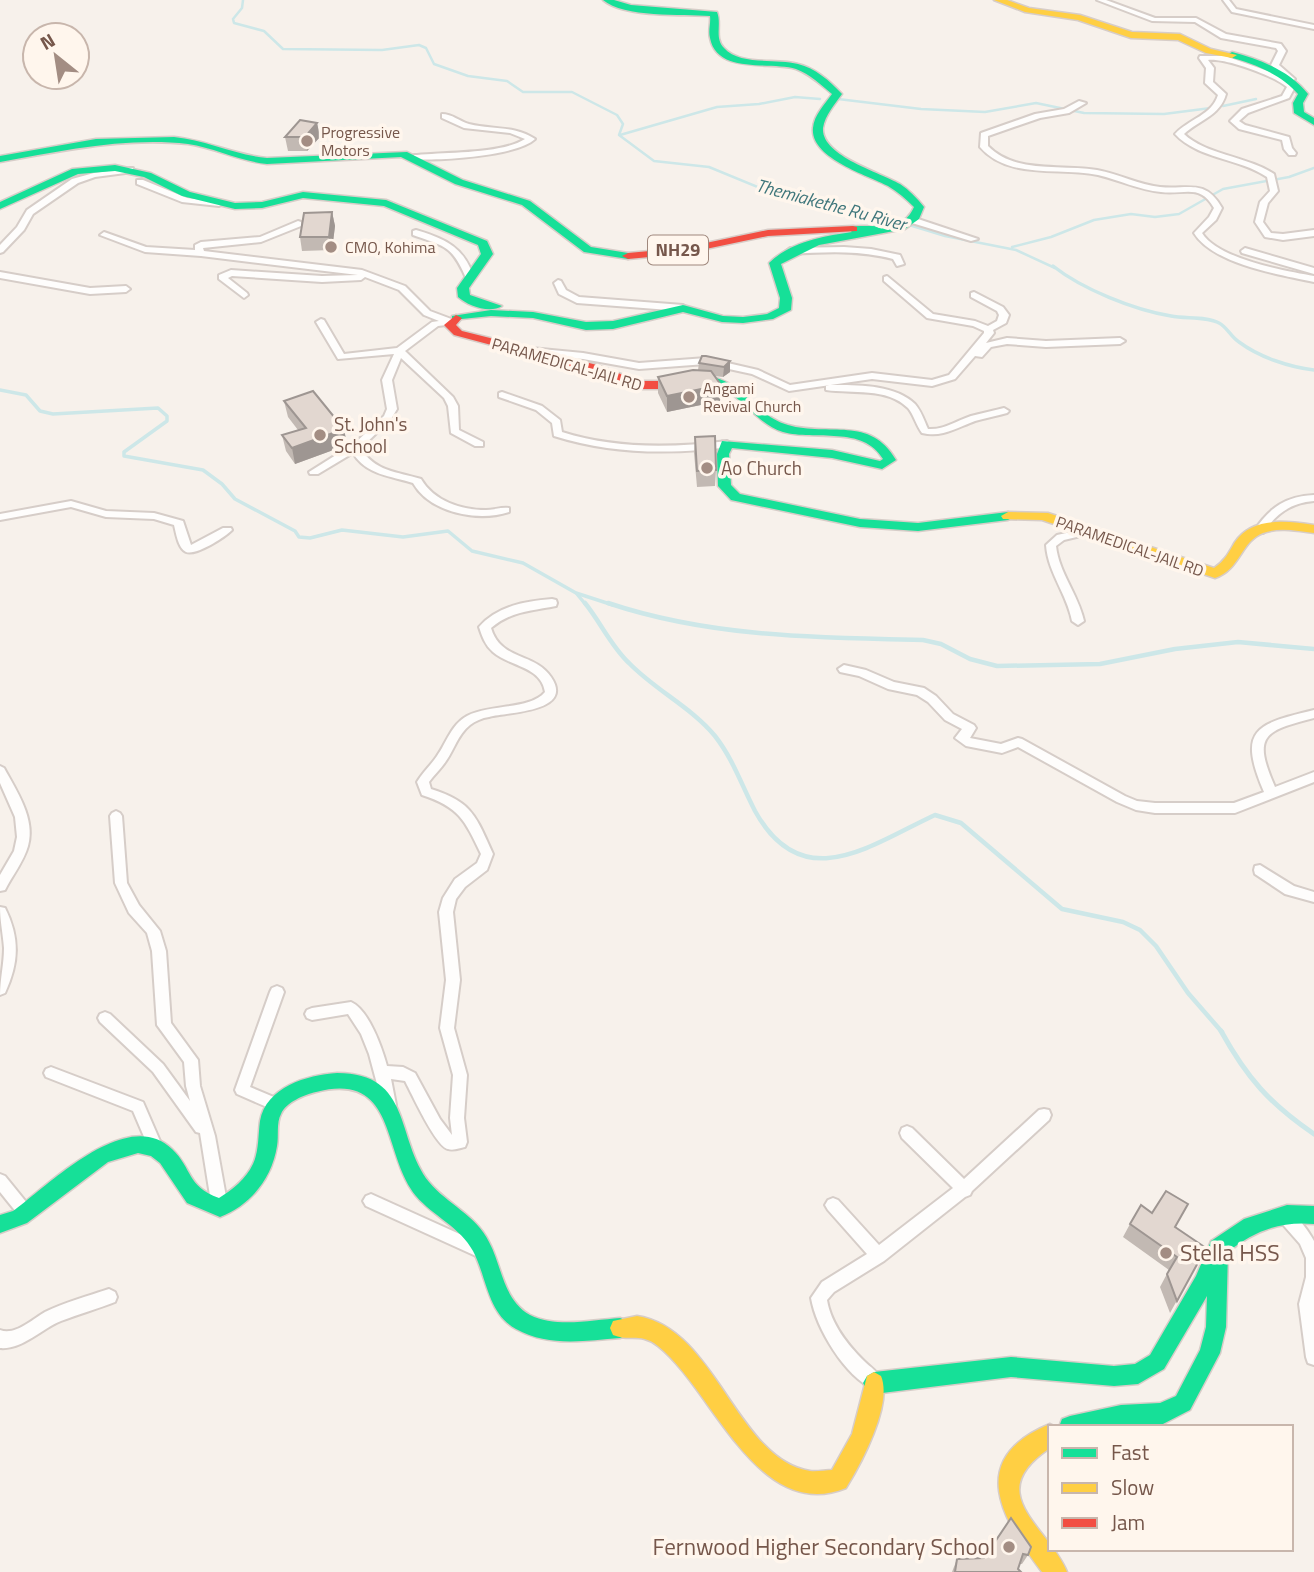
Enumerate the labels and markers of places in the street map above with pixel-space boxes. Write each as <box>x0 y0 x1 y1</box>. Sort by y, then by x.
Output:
place label: Progressive Motors <box>321 120 400 162</box>
marker: Progressive Motors <box>299 133 315 149</box>
place label: CMO, Kohima <box>345 235 435 259</box>
marker: CMO, Kohima <box>323 239 339 255</box>
place label: Angami Revival Church <box>703 376 801 418</box>
marker: Angami Revival Church <box>681 389 697 405</box>
place label: St. John's School <box>334 409 408 460</box>
marker: St. John's School <box>312 427 328 443</box>
place label: Ao Church <box>721 453 802 482</box>
marker: Ao Church <box>699 460 715 476</box>
place label: Stella HSS <box>1180 1235 1280 1270</box>
marker: Stella HSS <box>1158 1245 1174 1261</box>
place label: Fernwood Higher Secondary School <box>652 1529 995 1564</box>
marker: Fernwood Higher Secondary School <box>1001 1539 1017 1555</box>

